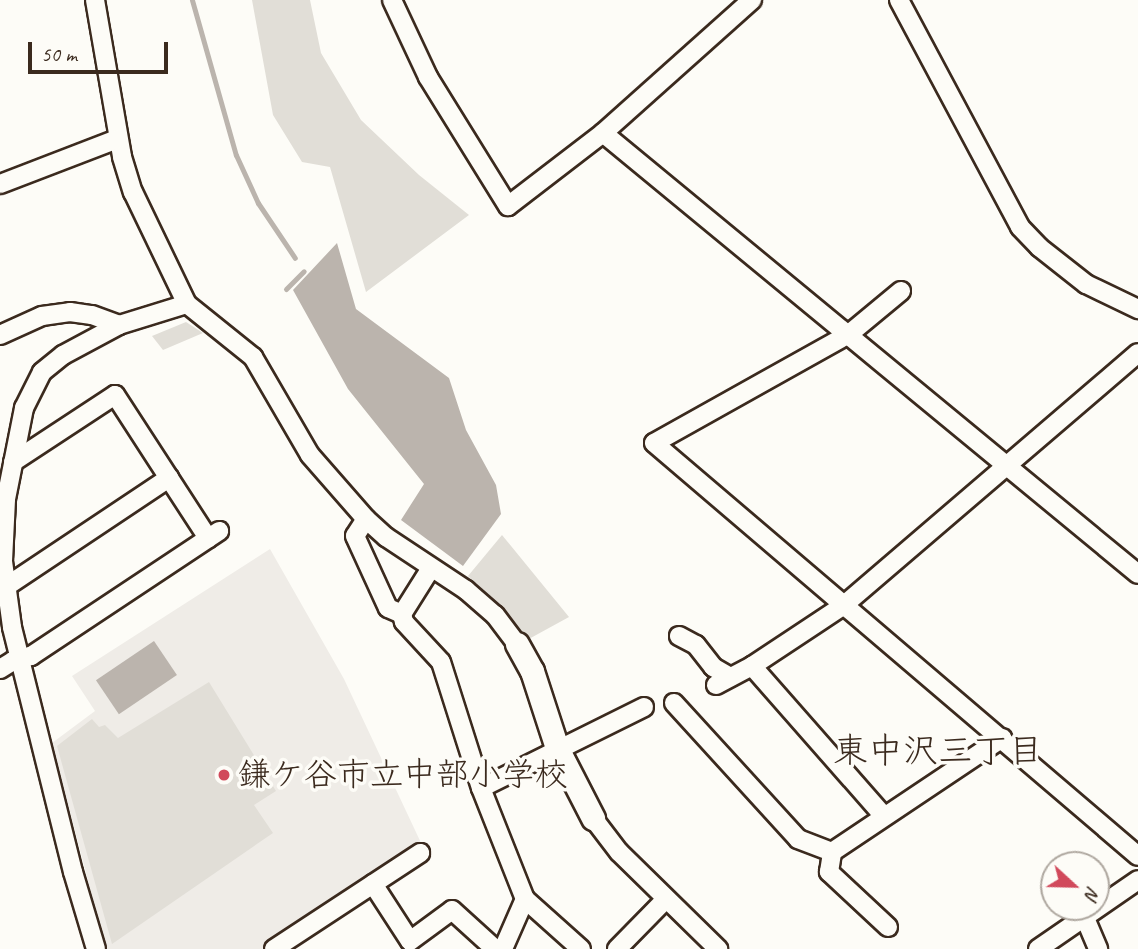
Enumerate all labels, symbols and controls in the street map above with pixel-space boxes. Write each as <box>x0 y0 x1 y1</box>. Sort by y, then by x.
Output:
scale bar <box>32 28 172 72</box>
text: 50 m <box>41 41 77 67</box>
district label: 東中沢三丁目 <box>833 730 1043 772</box>
place label: 鎌ケ谷市立中部小学校 <box>238 755 568 795</box>
marker: 鎌ケ谷市立中部小学校 <box>216 767 232 783</box>
north arrow <box>1040 851 1110 921</box>
text: N <box>1079 883 1106 903</box>

